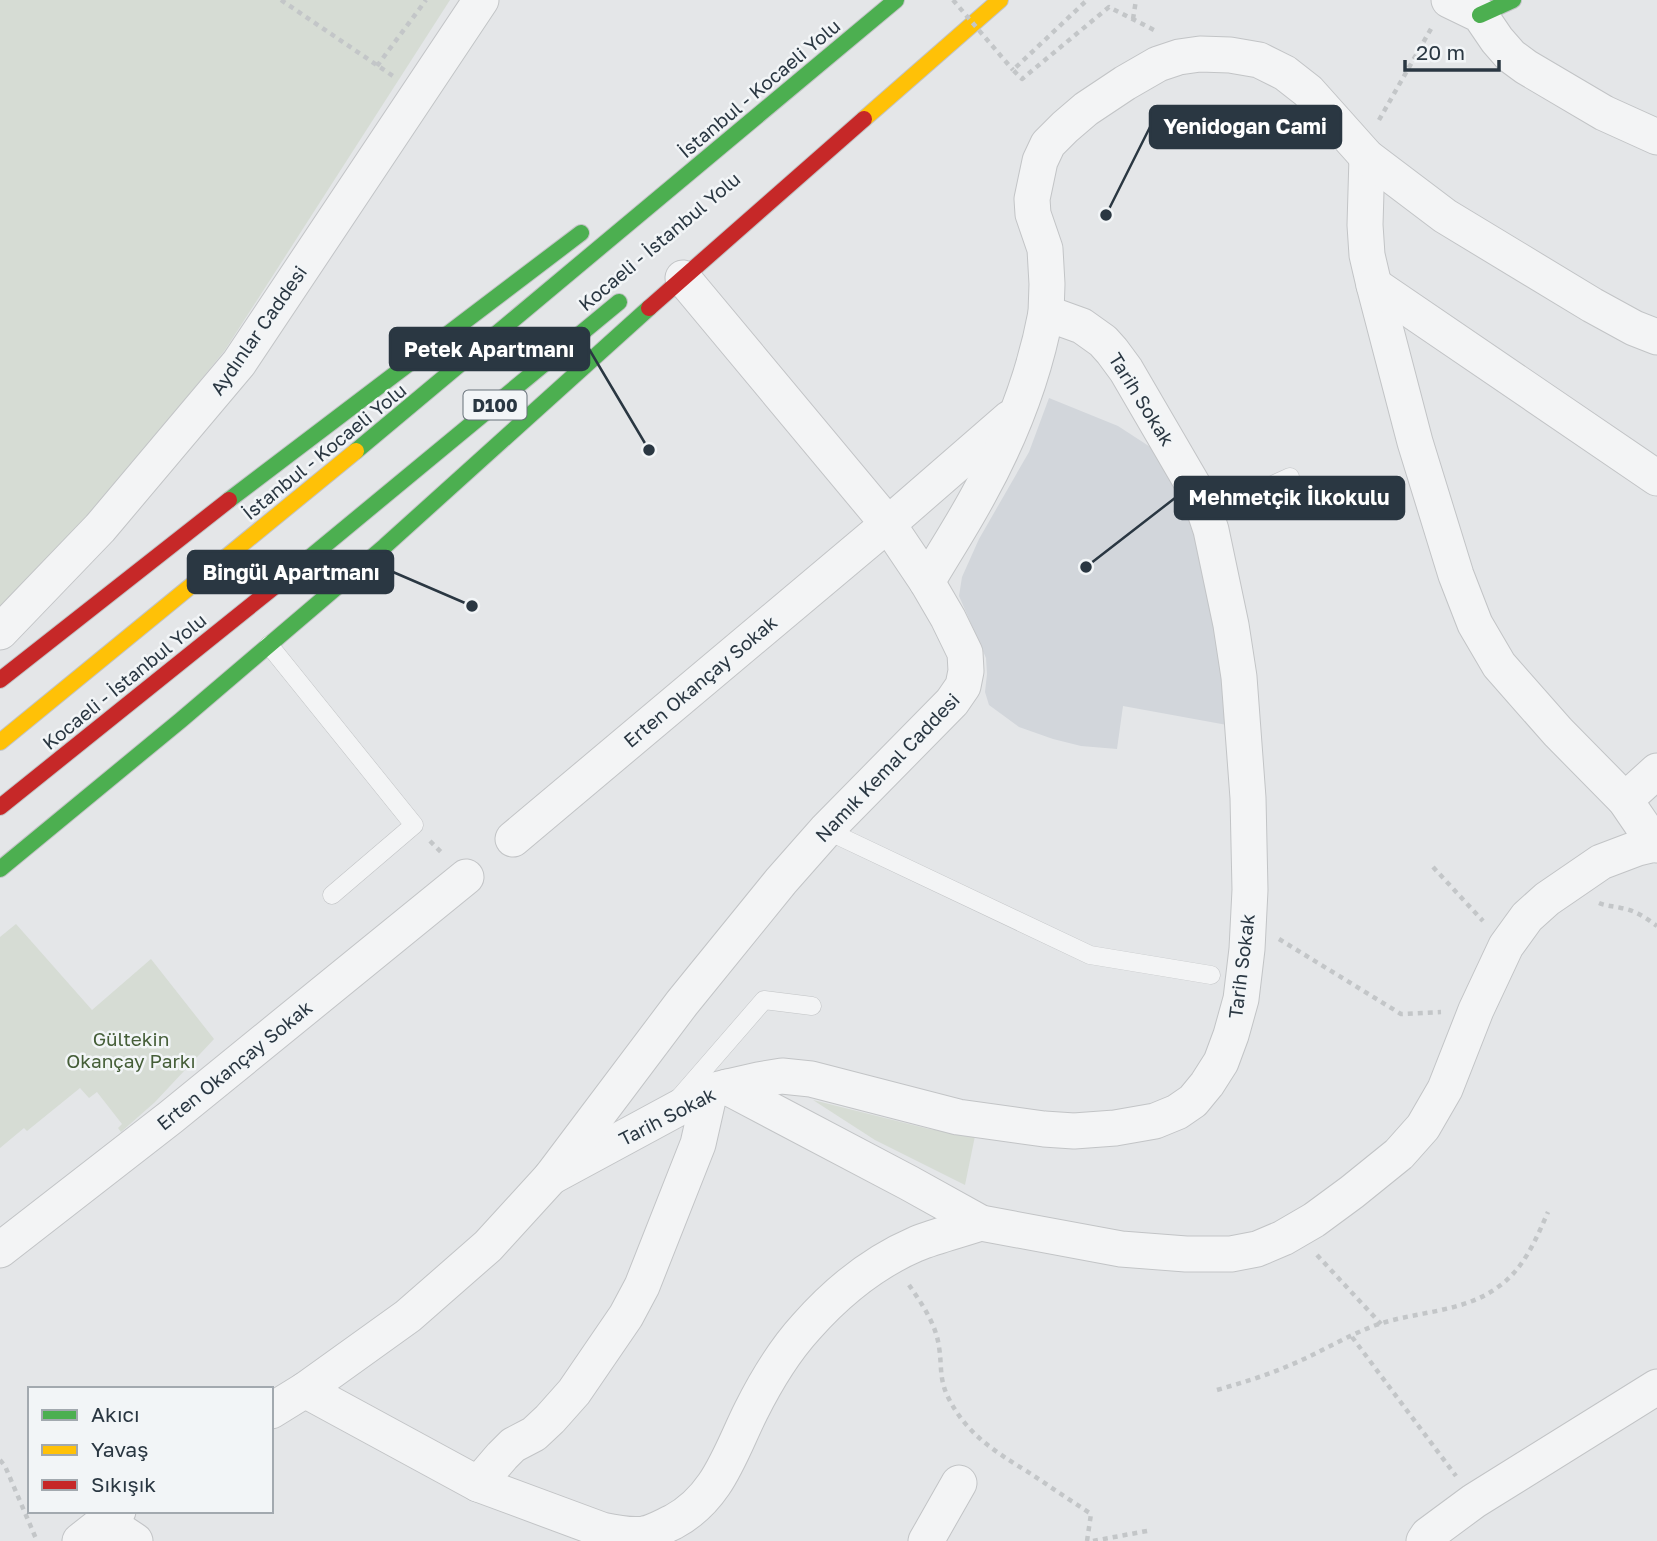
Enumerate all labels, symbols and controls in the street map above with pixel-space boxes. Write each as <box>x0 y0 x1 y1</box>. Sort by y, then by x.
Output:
street label: İstanbul - Kocaeli Yolu <box>674 14 844 162</box>
scale bar <box>1405 28 1500 72</box>
text: 20 m <box>1416 39 1465 65</box>
callout: Yenidoğan Cami <box>1150 106 1341 148</box>
text: Yenidoğan Cami <box>1163 113 1327 139</box>
street label: Kocaeli - İstanbul Yolu <box>574 167 744 315</box>
street label: Aydınlar Caddesi <box>205 261 311 399</box>
callout: Petek Apartmanı <box>390 328 589 370</box>
text: Petek Apartmanı <box>404 336 574 362</box>
street label: Tarih Sokak <box>1104 348 1180 450</box>
street label: İstanbul - Kocaeli Yolu <box>238 378 410 524</box>
road number: D100 <box>463 390 526 419</box>
callout: Mehmetçik İlkokulu <box>1175 477 1404 519</box>
text: Mehmetçik İlkokulu <box>1189 484 1389 510</box>
callout: Bingül Apartmanı <box>188 551 393 593</box>
text: Bingül Apartmanı <box>203 559 380 585</box>
street label: Kocaeli - İstanbul Yolu <box>38 608 210 754</box>
street label: Erten Okançay Sokak <box>619 610 782 752</box>
street label: Namık Kemal Caddesi <box>810 688 964 846</box>
street label: Tarih Sokak <box>1223 912 1259 1020</box>
street label: Erten Okançay Sokak <box>152 995 316 1135</box>
park label: Gültekin Okançay Parkı <box>66 1027 196 1072</box>
street label: Tarih Sokak <box>615 1082 719 1150</box>
legend <box>28 1387 273 1513</box>
text: Akıcı <box>91 1401 140 1427</box>
text: Yavaş <box>91 1436 148 1462</box>
text: Sıkışık <box>91 1471 156 1497</box>

